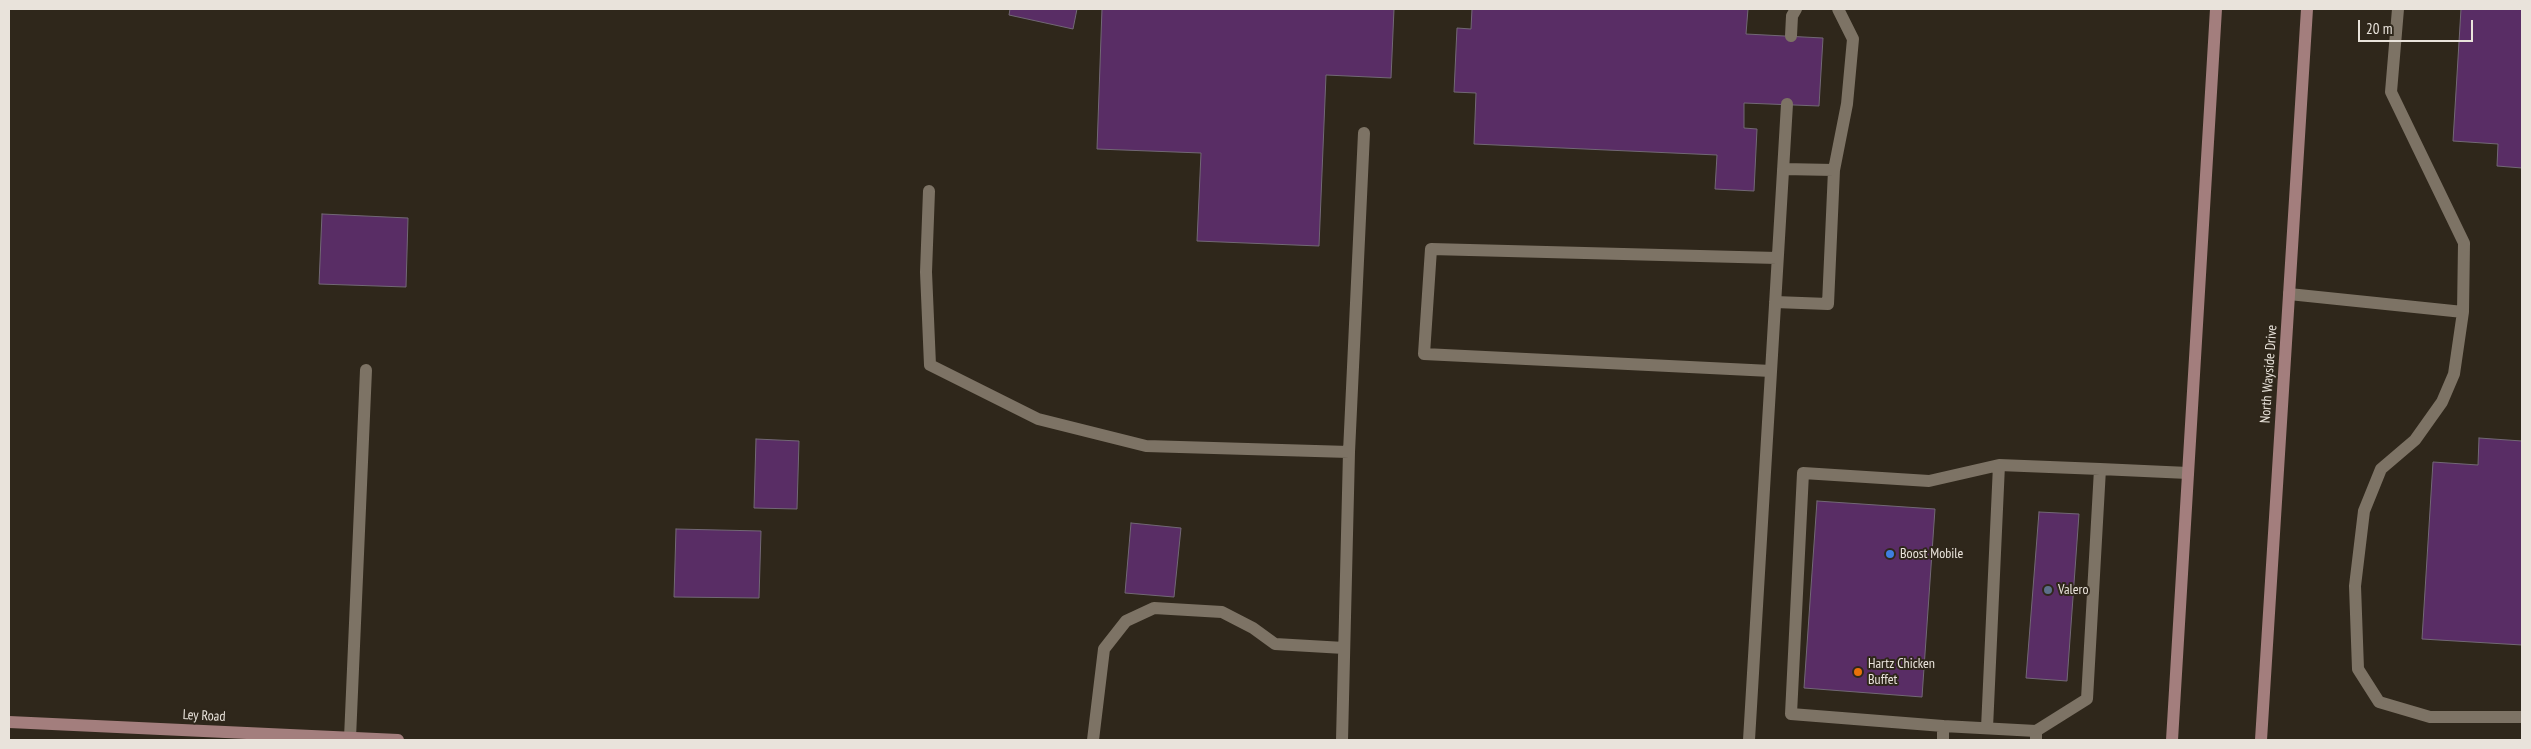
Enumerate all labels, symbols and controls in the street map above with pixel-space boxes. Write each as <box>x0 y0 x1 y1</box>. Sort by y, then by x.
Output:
scale bar <box>2361 10 2476 42</box>
text: 20 m <box>2366 19 2392 38</box>
street label: North Wayside Drive <box>2257 324 2281 424</box>
place label: Boost Mobile <box>1900 546 1963 562</box>
marker: Boost Mobile <box>1884 548 1896 560</box>
place label: Valero <box>2058 582 2088 598</box>
marker: Valero <box>2042 584 2054 596</box>
place label: Hartz Chicken Buffet <box>1868 656 1935 689</box>
marker: Hartz Chicken Buffet <box>1852 666 1864 678</box>
street label: Ley Road <box>182 706 226 726</box>

